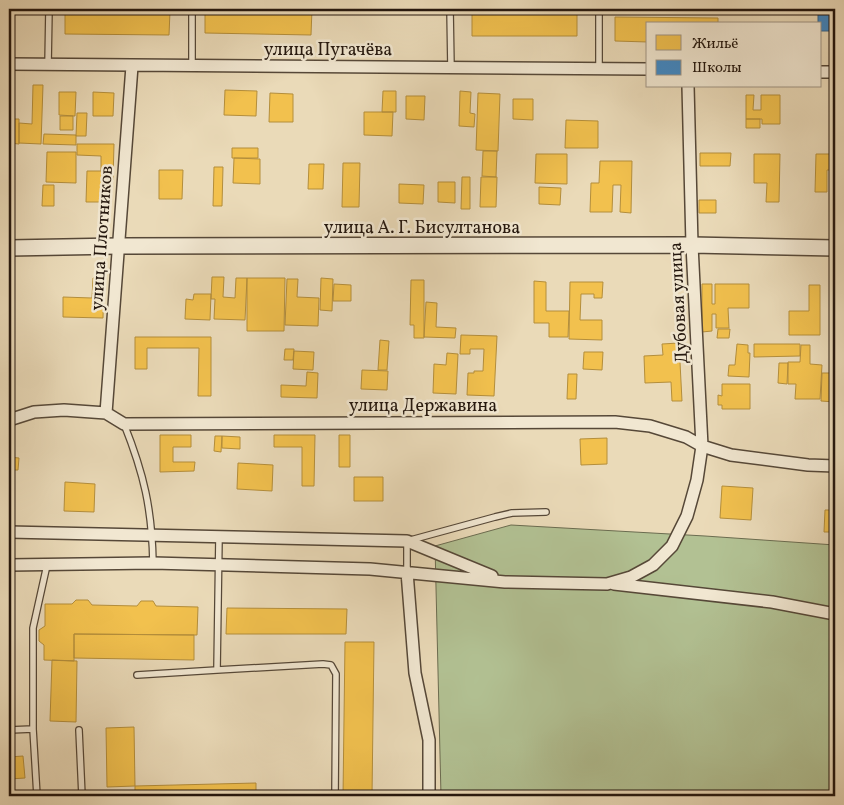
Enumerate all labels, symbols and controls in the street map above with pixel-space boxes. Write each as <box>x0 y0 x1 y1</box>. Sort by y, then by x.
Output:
legend <box>646 22 822 88</box>
text: Жильё <box>692 34 738 55</box>
street label: улица Пугачёва <box>264 38 392 63</box>
text: Школы <box>692 58 742 79</box>
street label: улица Плотников <box>85 165 120 311</box>
street label: улица А. Г. Бисултанова <box>324 216 520 241</box>
street label: Дубовая улица <box>664 241 695 364</box>
street label: улица Державина <box>349 394 497 419</box>

